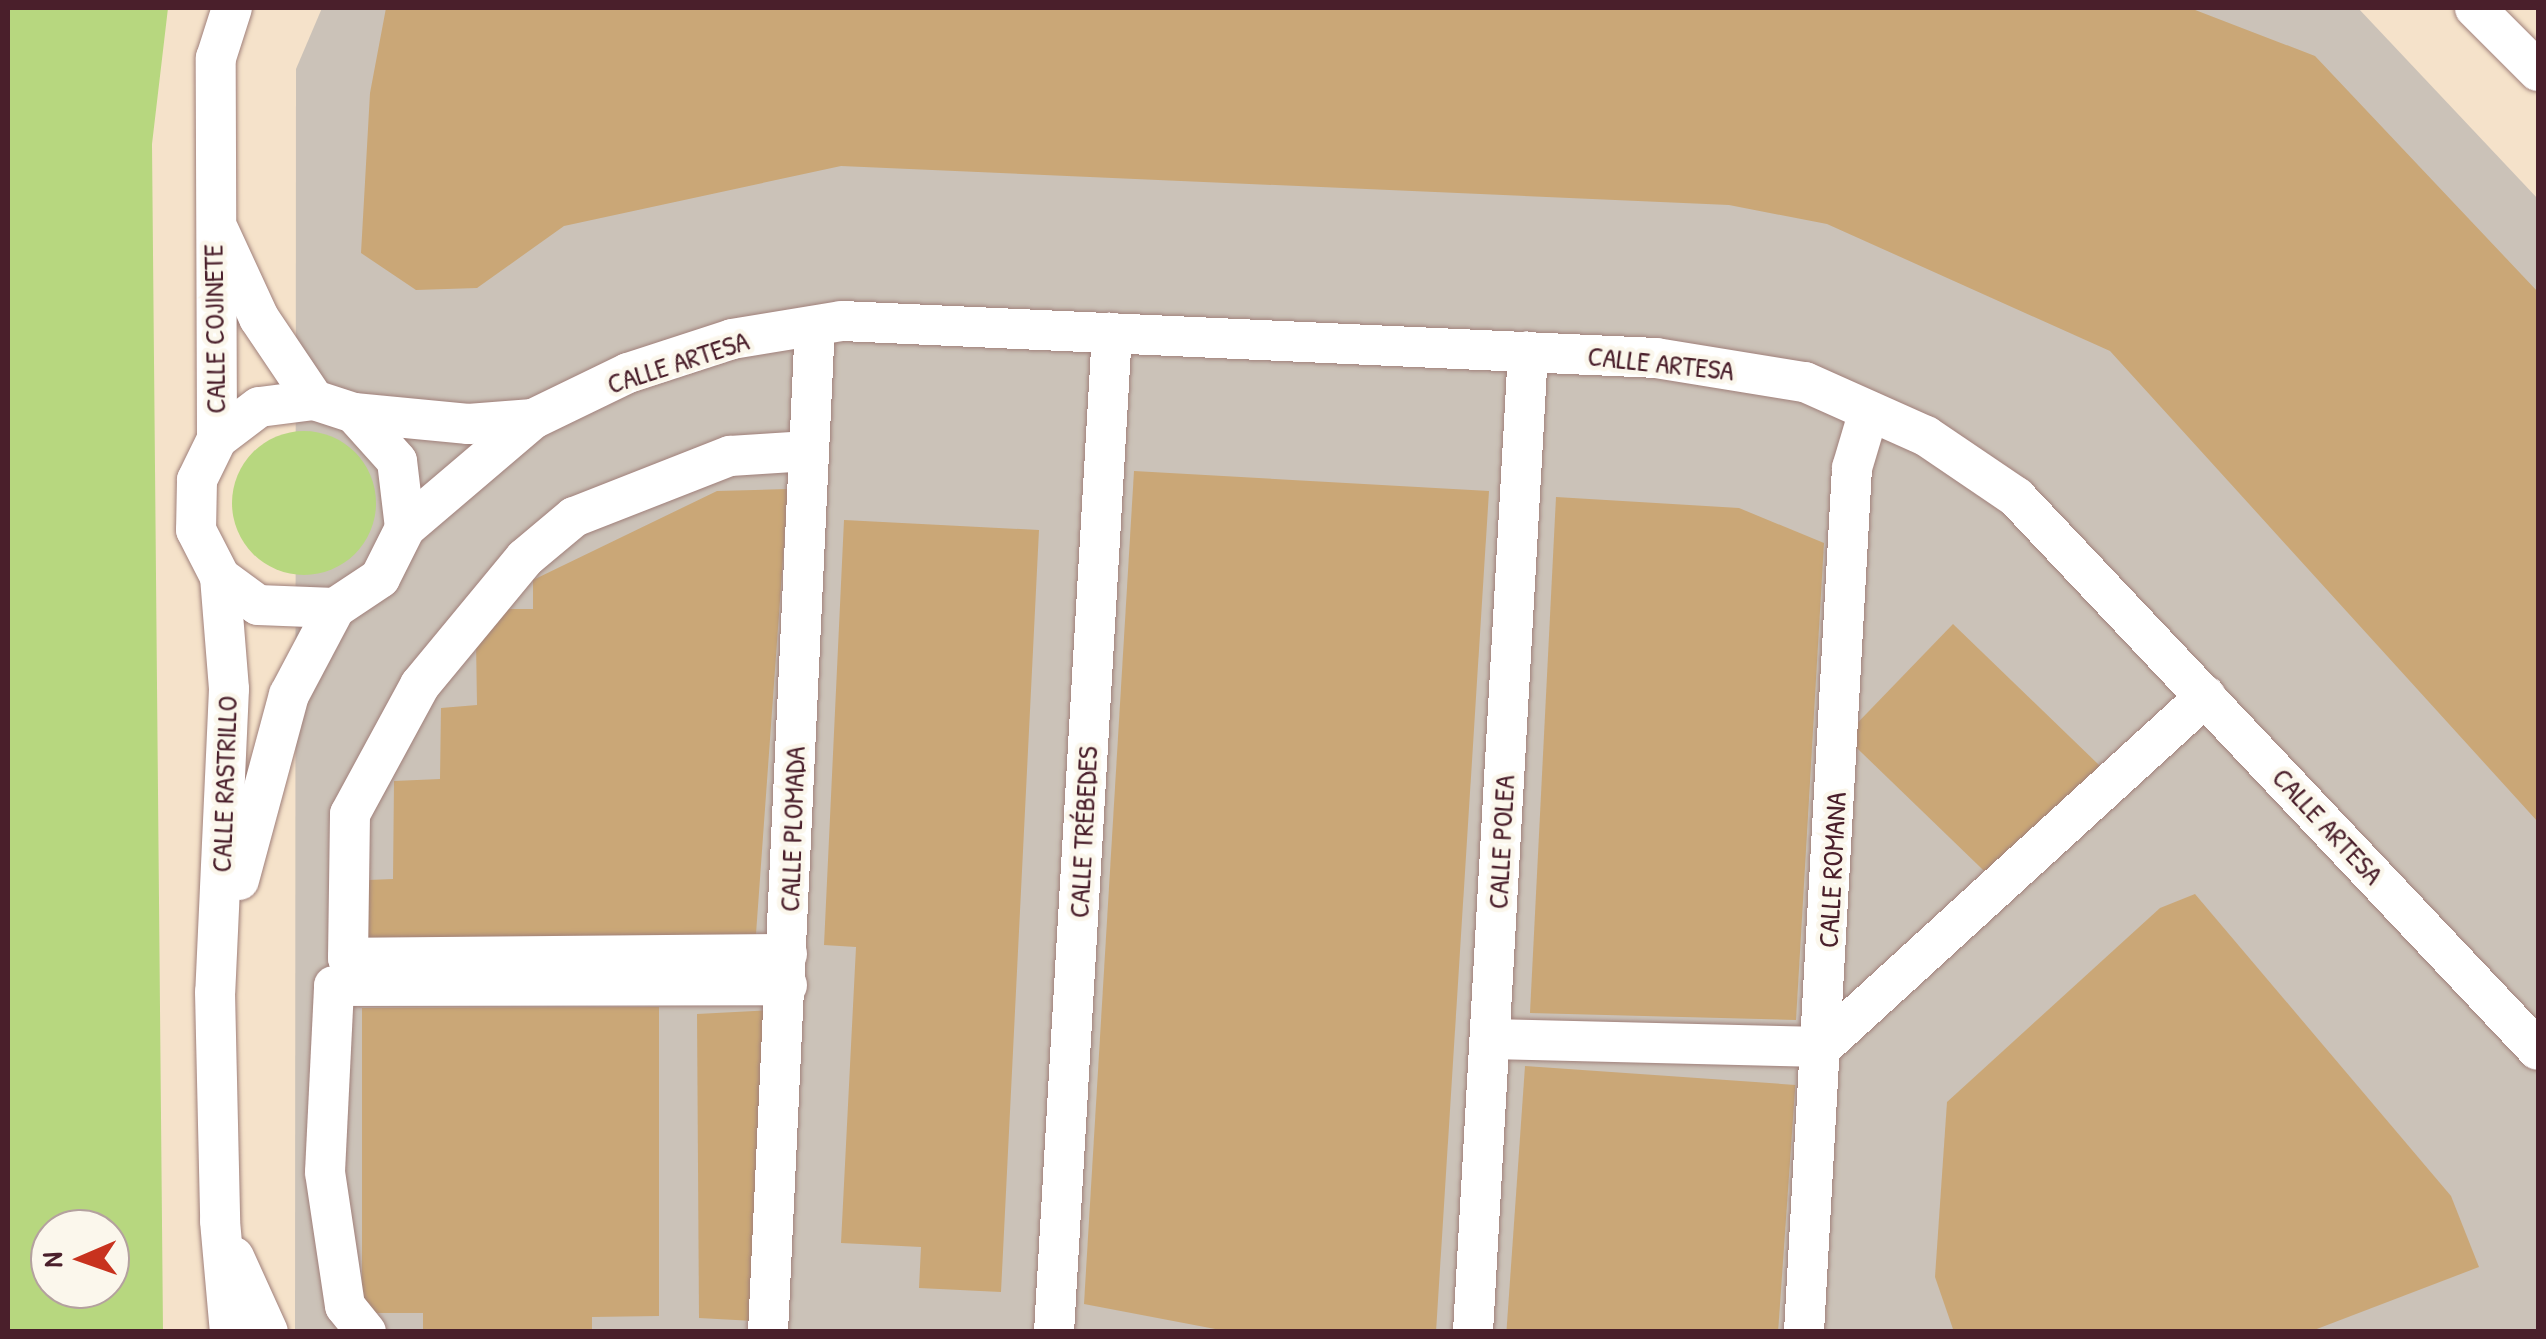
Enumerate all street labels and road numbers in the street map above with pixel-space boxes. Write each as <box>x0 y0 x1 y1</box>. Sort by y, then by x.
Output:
street label: CALLE COJINETE <box>196 244 232 414</box>
street label: CALLE ARTESA <box>603 323 753 401</box>
street label: CALLE ARTESA <box>1586 339 1736 387</box>
street label: CALLE RASTRILLO <box>204 695 244 873</box>
street label: CALLE TRÉBEDES <box>1062 745 1104 919</box>
street label: CALLE PLOMADA <box>772 746 812 912</box>
street label: CALLE ARTESA <box>2266 761 2390 891</box>
street label: CALLE POLEA <box>1481 774 1521 910</box>
street label: CALLE ROMANA <box>1811 791 1853 949</box>

